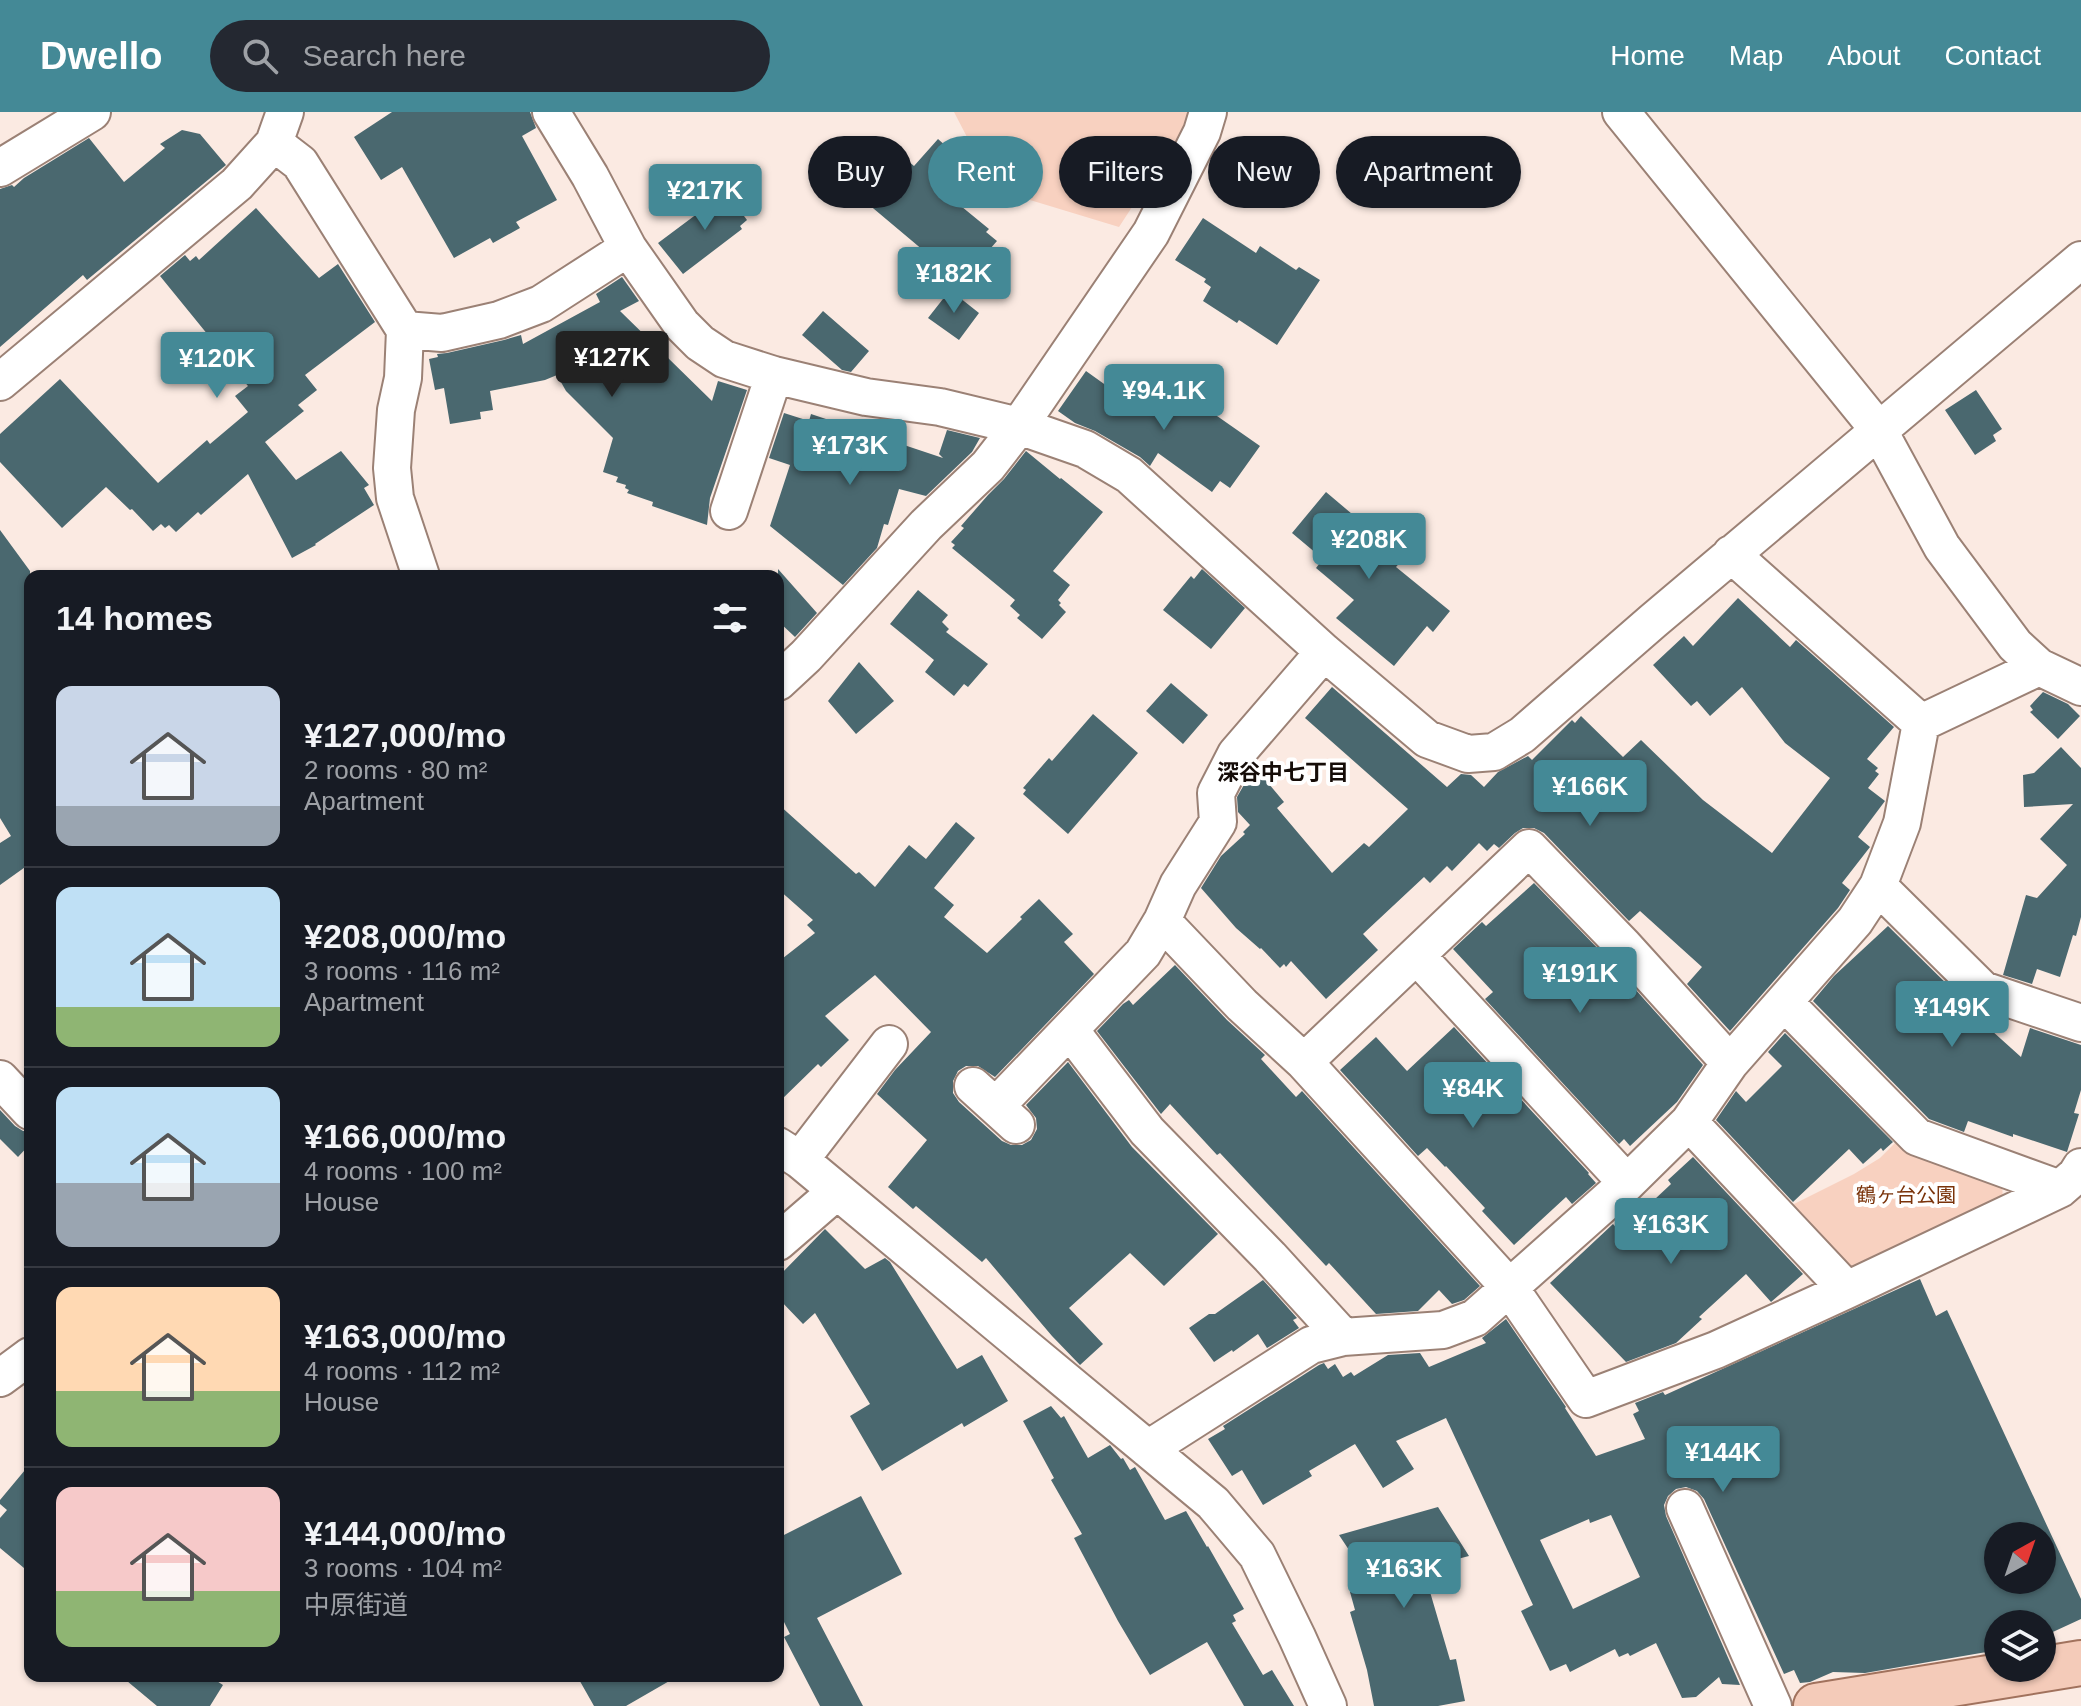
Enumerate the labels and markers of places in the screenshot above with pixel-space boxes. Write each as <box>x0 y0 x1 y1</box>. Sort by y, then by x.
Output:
pin: ¥217K <box>649 164 761 232</box>
pin: ¥182K <box>898 247 1010 315</box>
pin: ¥127K <box>556 331 668 399</box>
pin: ¥120K <box>161 332 273 400</box>
pin: ¥94.1K <box>1099 364 1229 432</box>
pin: ¥173K <box>794 419 906 487</box>
pin: ¥208K <box>1313 513 1425 581</box>
pin: ¥166K <box>1534 760 1646 828</box>
pin: ¥191K <box>1524 947 1636 1015</box>
pin: ¥149K <box>1896 981 2008 1049</box>
pin: ¥84K <box>1426 1062 1520 1130</box>
pin: ¥163K <box>1615 1198 1727 1266</box>
pin: ¥144K <box>1667 1426 1779 1494</box>
pin: ¥163K <box>1348 1542 1460 1610</box>

